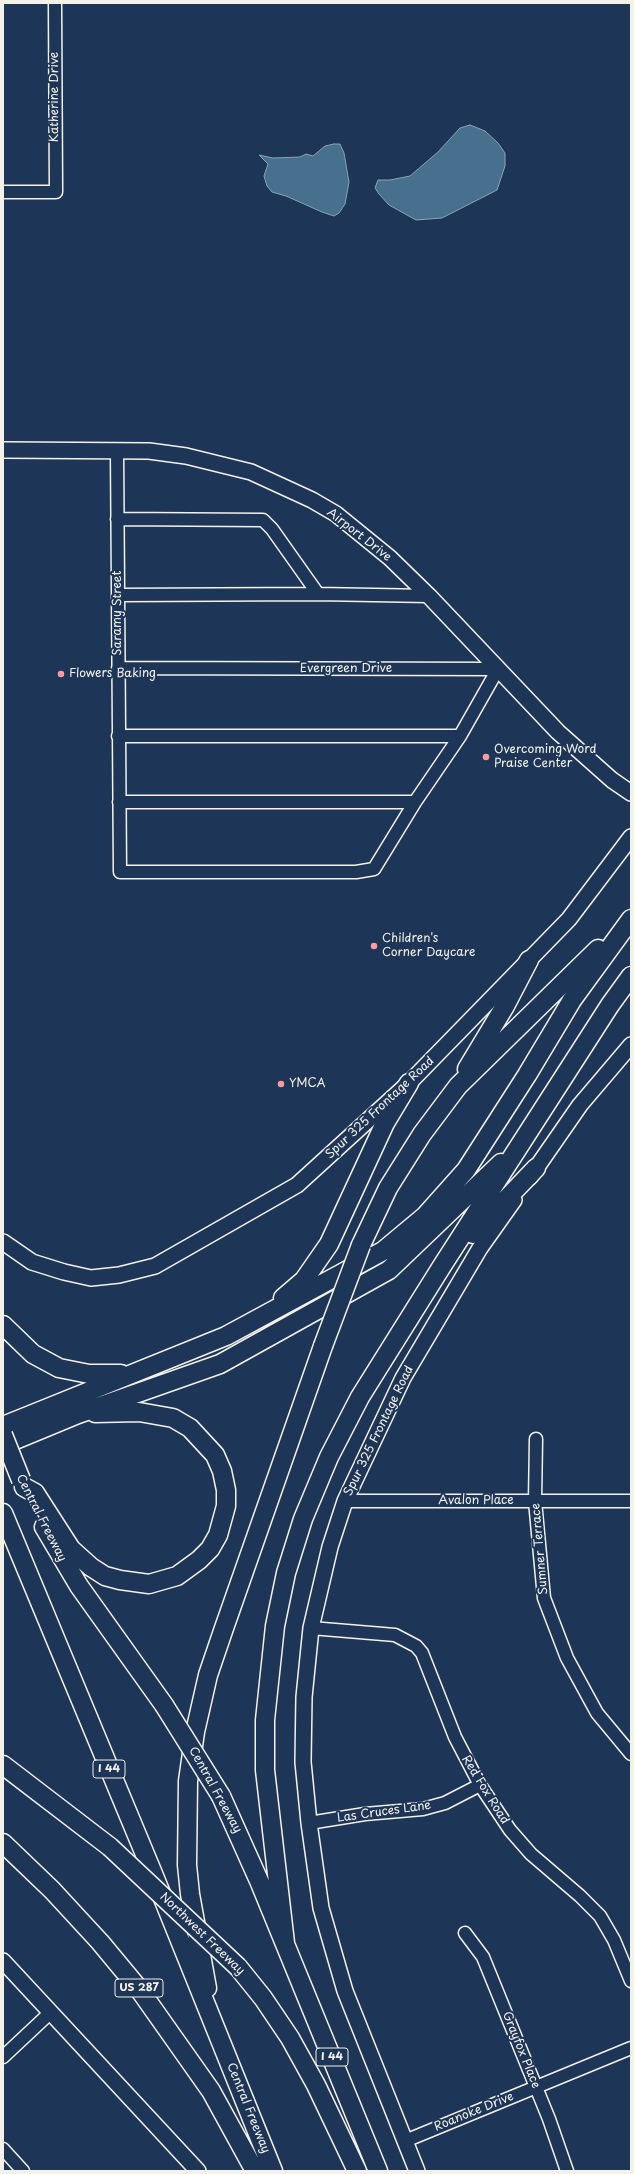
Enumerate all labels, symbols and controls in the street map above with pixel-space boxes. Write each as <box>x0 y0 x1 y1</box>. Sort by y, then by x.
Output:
street label: Katherine Drive <box>48 52 62 142</box>
street label: Airport Drive <box>324 505 394 565</box>
street label: Saramy Street <box>111 571 125 655</box>
street label: Evergreen Drive <box>300 662 392 676</box>
place label: Flowers Baking <box>69 667 156 681</box>
marker: Flowers Baking <box>56 669 66 679</box>
place label: Overcoming Word Praise Center <box>494 743 597 771</box>
marker: Overcoming Word Praise Center <box>481 752 491 762</box>
place label: Children's Corner Daycare <box>382 932 475 960</box>
marker: Children's Corner Daycare <box>369 941 379 951</box>
street label: Spur 325 Frontage Road <box>323 1054 437 1162</box>
place label: YMCA <box>289 1077 326 1091</box>
marker: YMCA <box>276 1079 286 1089</box>
street label: Spur 325 Frontage Road <box>341 1364 417 1498</box>
street label: Central Freeway <box>13 1472 69 1564</box>
street label: Avalon Place <box>438 1494 514 1508</box>
street label: Sumner Terrace <box>529 1503 551 1595</box>
street label: Central Freeway <box>185 1744 245 1836</box>
street label: Red Fox Road <box>458 1753 512 1827</box>
road number: I 44 <box>93 1760 125 1778</box>
street label: Las Cruces Lane <box>336 1798 432 1826</box>
street label: Northwest Freeway <box>157 1890 247 1978</box>
road number: US 287 <box>115 1979 163 1997</box>
street label: Grayfox Place <box>499 2009 543 2091</box>
road number: I 44 <box>316 2048 348 2066</box>
street label: Central Freeway <box>223 2061 273 2155</box>
street label: Roanoke Drive <box>432 2089 516 2135</box>

